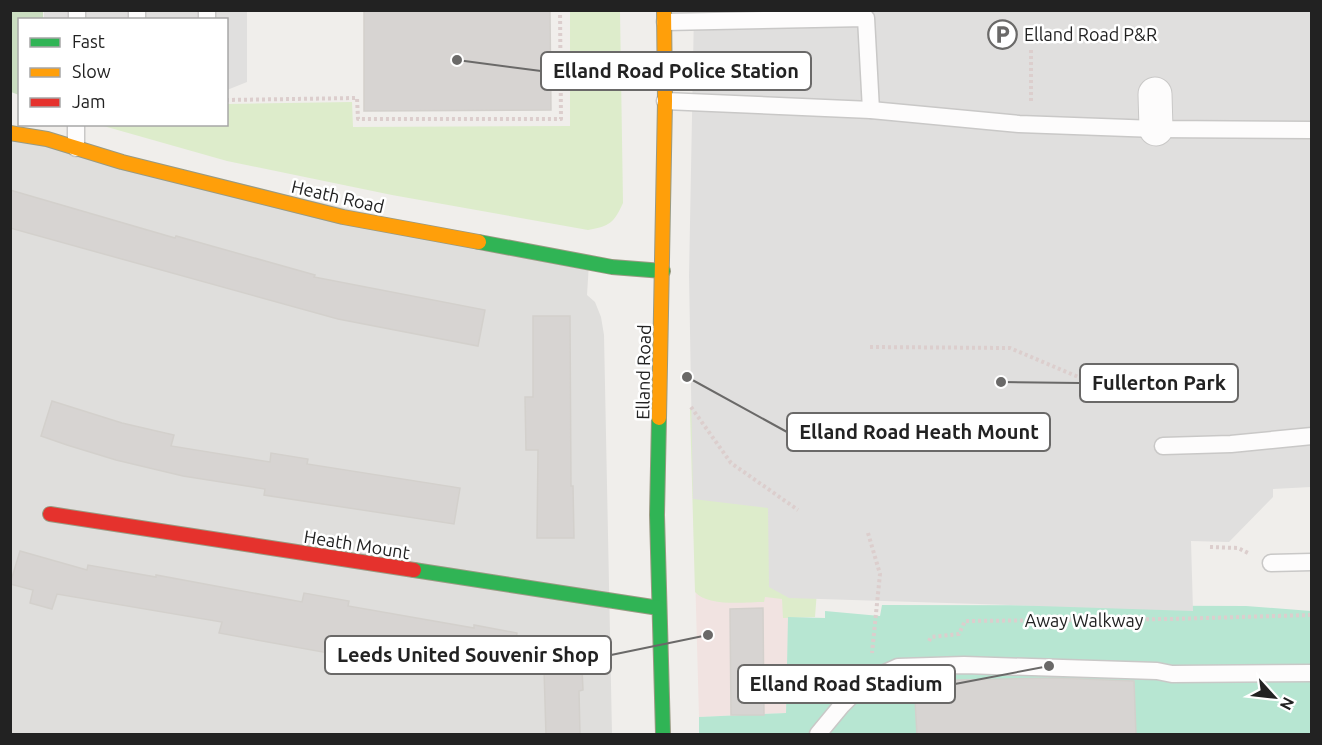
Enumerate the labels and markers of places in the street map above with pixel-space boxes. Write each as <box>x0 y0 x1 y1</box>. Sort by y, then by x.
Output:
parking icon: Elland Road P&R <box>987 18 1019 50</box>
place label: Elland Road P&R <box>1024 24 1157 44</box>
callout: Elland Road Police Station <box>541 52 811 90</box>
callout: Fullerton Park <box>1080 364 1238 402</box>
callout: Elland Road Heath Mount <box>787 413 1050 451</box>
callout: Leeds United Souvenir Shop <box>325 636 611 674</box>
callout: Elland Road Stadium <box>738 665 955 703</box>

